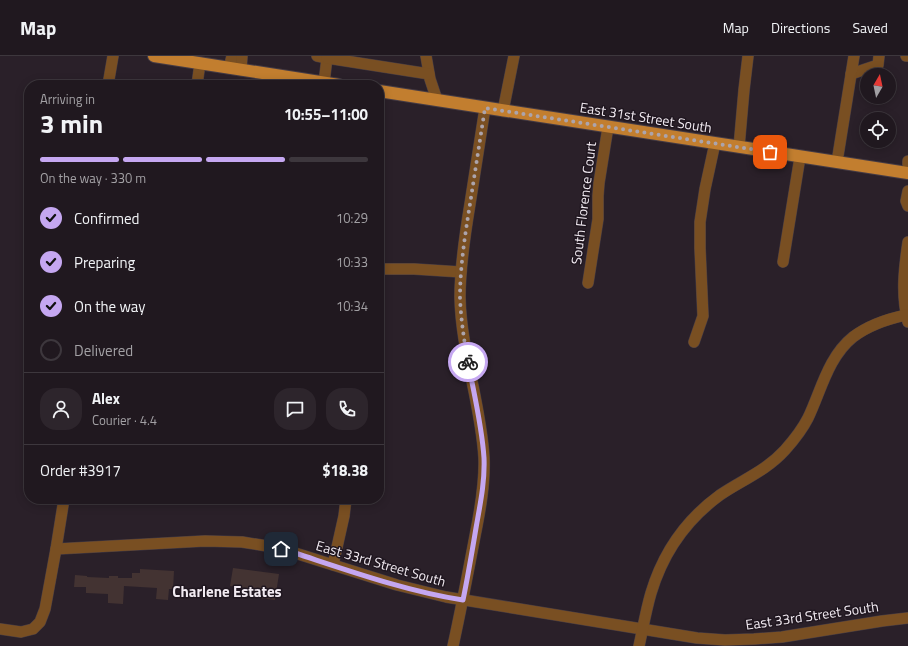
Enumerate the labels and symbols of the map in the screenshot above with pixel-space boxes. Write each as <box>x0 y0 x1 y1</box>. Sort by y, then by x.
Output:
north arrow <box>860 68 896 104</box>
street label: East 31st Street South <box>578 96 714 138</box>
pin <box>753 135 787 169</box>
street label: South Florence Court <box>565 140 601 266</box>
courier <box>448 342 488 382</box>
pin <box>264 532 298 566</box>
street label: East 33rd Street South <box>314 534 448 592</box>
district label: Charlene Estates <box>172 580 282 603</box>
street label: East 33rd Street South <box>744 595 880 635</box>

